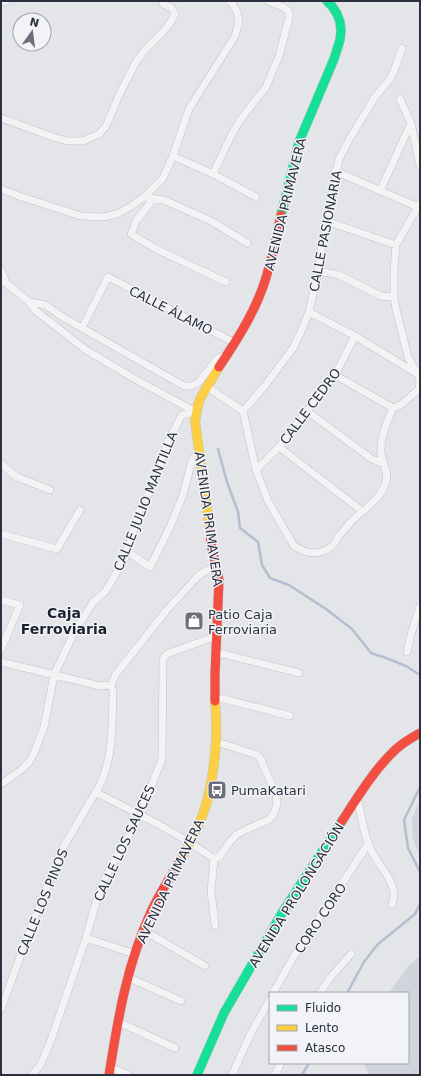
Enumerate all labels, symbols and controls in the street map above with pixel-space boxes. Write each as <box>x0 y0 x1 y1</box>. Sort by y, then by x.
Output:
north arrow <box>12 12 52 52</box>
text: N <box>28 15 40 30</box>
street label: AVENIDA PRIMAVERA <box>262 136 309 272</box>
street label: CALLE PASIONARIA <box>306 169 345 293</box>
street label: CALLE ÁLAMO <box>127 283 215 338</box>
street label: CALLE CEDRO <box>277 365 344 447</box>
street label: CALLE JULIO MANTILLA <box>111 429 180 573</box>
street label: AVENIDA PRIMAVERA <box>192 451 225 588</box>
district label: Caja Ferroviaria <box>21 605 107 637</box>
place label: Patio Caja Ferroviaria <box>208 607 277 637</box>
shop icon: Patio Caja Ferroviaria <box>183 610 205 632</box>
bus stop icon: PumaKatari <box>206 779 228 801</box>
street label: CALLE LOS SAUCES <box>91 783 158 904</box>
place label: PumaKatari <box>231 783 306 798</box>
street label: AVENIDA PRIMAVERA <box>134 817 207 946</box>
street label: AVENIDA PROLONGACIÓN <box>246 820 347 970</box>
street label: CALLE LOS PINOS <box>14 846 71 958</box>
street label: CORO CORO <box>291 880 349 956</box>
legend <box>269 992 409 1064</box>
text: Fluido <box>305 1001 341 1015</box>
text: Lento <box>305 1021 339 1035</box>
text: Atasco <box>305 1041 345 1055</box>

